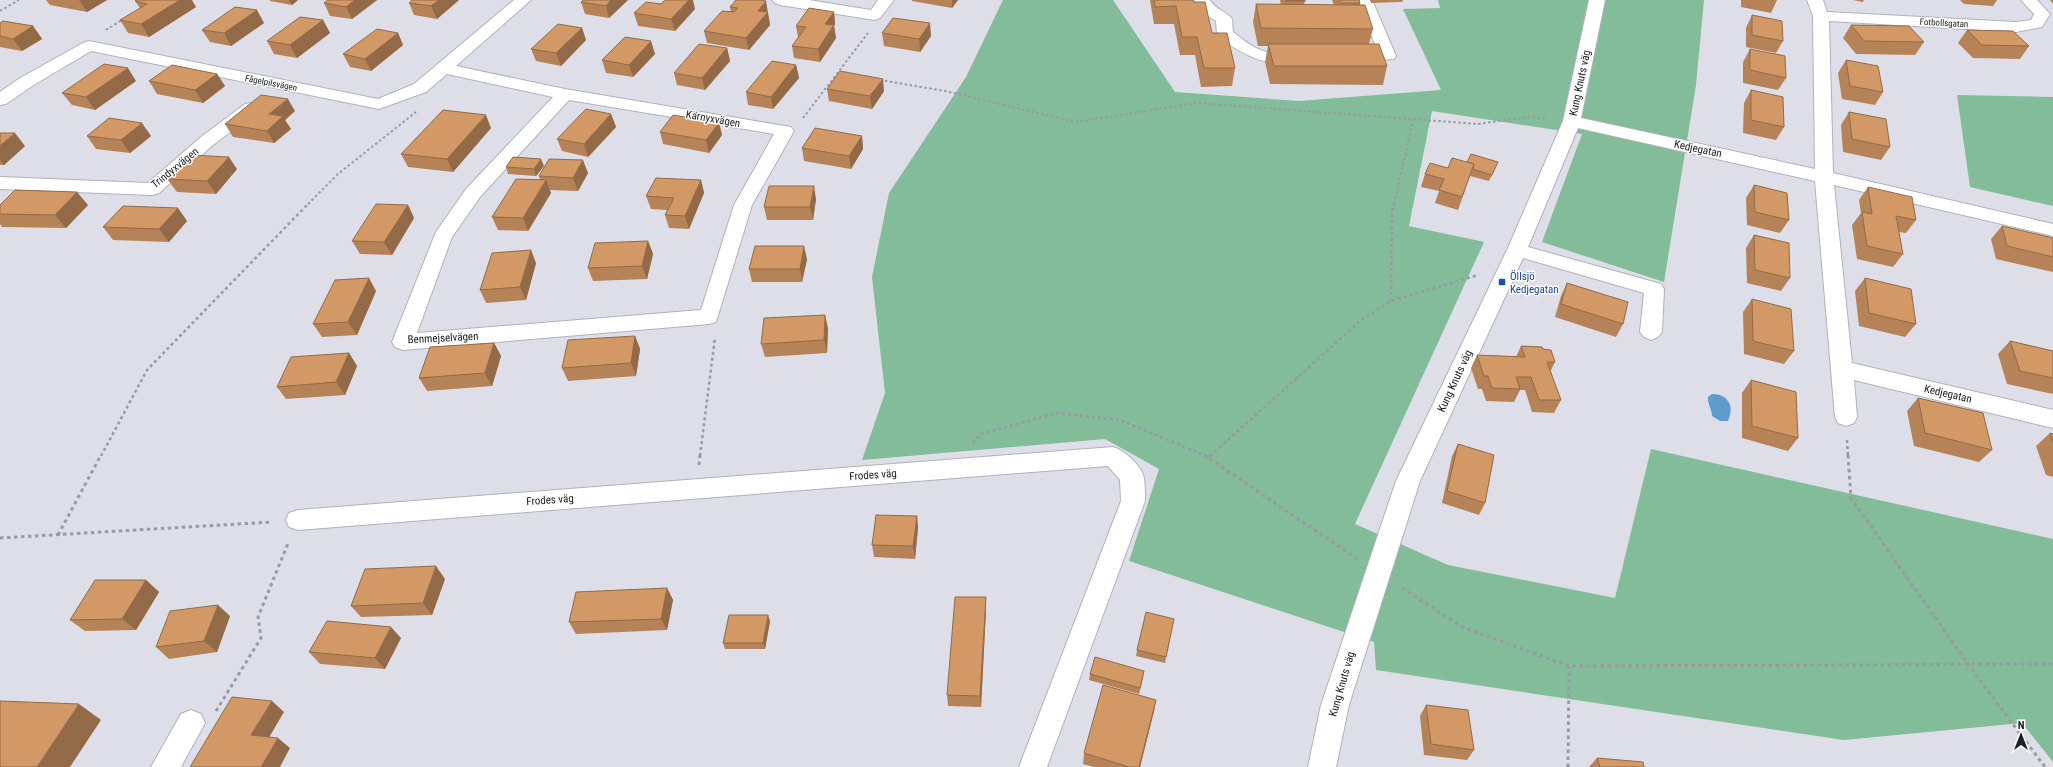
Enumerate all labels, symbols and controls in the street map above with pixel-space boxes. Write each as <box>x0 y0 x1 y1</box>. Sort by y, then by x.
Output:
street label: Fotbollsgatan <box>1919 17 1969 29</box>
street label: Kung Knuts väg <box>1567 49 1593 117</box>
street label: Fågelpilsvägen <box>244 73 298 93</box>
street label: Kärnyxvägen <box>685 108 741 130</box>
street label: Kedjegatan <box>1673 138 1723 160</box>
street label: Trindyxvägen <box>149 145 201 191</box>
place label: Öllsjö Kedjegatan <box>1510 270 1559 296</box>
marker: Öllsjö Kedjegatan <box>1497 277 1507 287</box>
street label: Benmejselvägen <box>407 330 479 346</box>
street label: Kung Knuts väg <box>1435 348 1475 414</box>
street label: Kedjegatan <box>1923 382 1973 406</box>
street label: Frodes väg <box>849 467 897 483</box>
street label: Frodes väg <box>526 492 574 508</box>
street label: Kung Knuts väg <box>1327 650 1357 718</box>
north arrow <box>2001 715 2041 755</box>
text: N <box>2018 719 2025 732</box>

